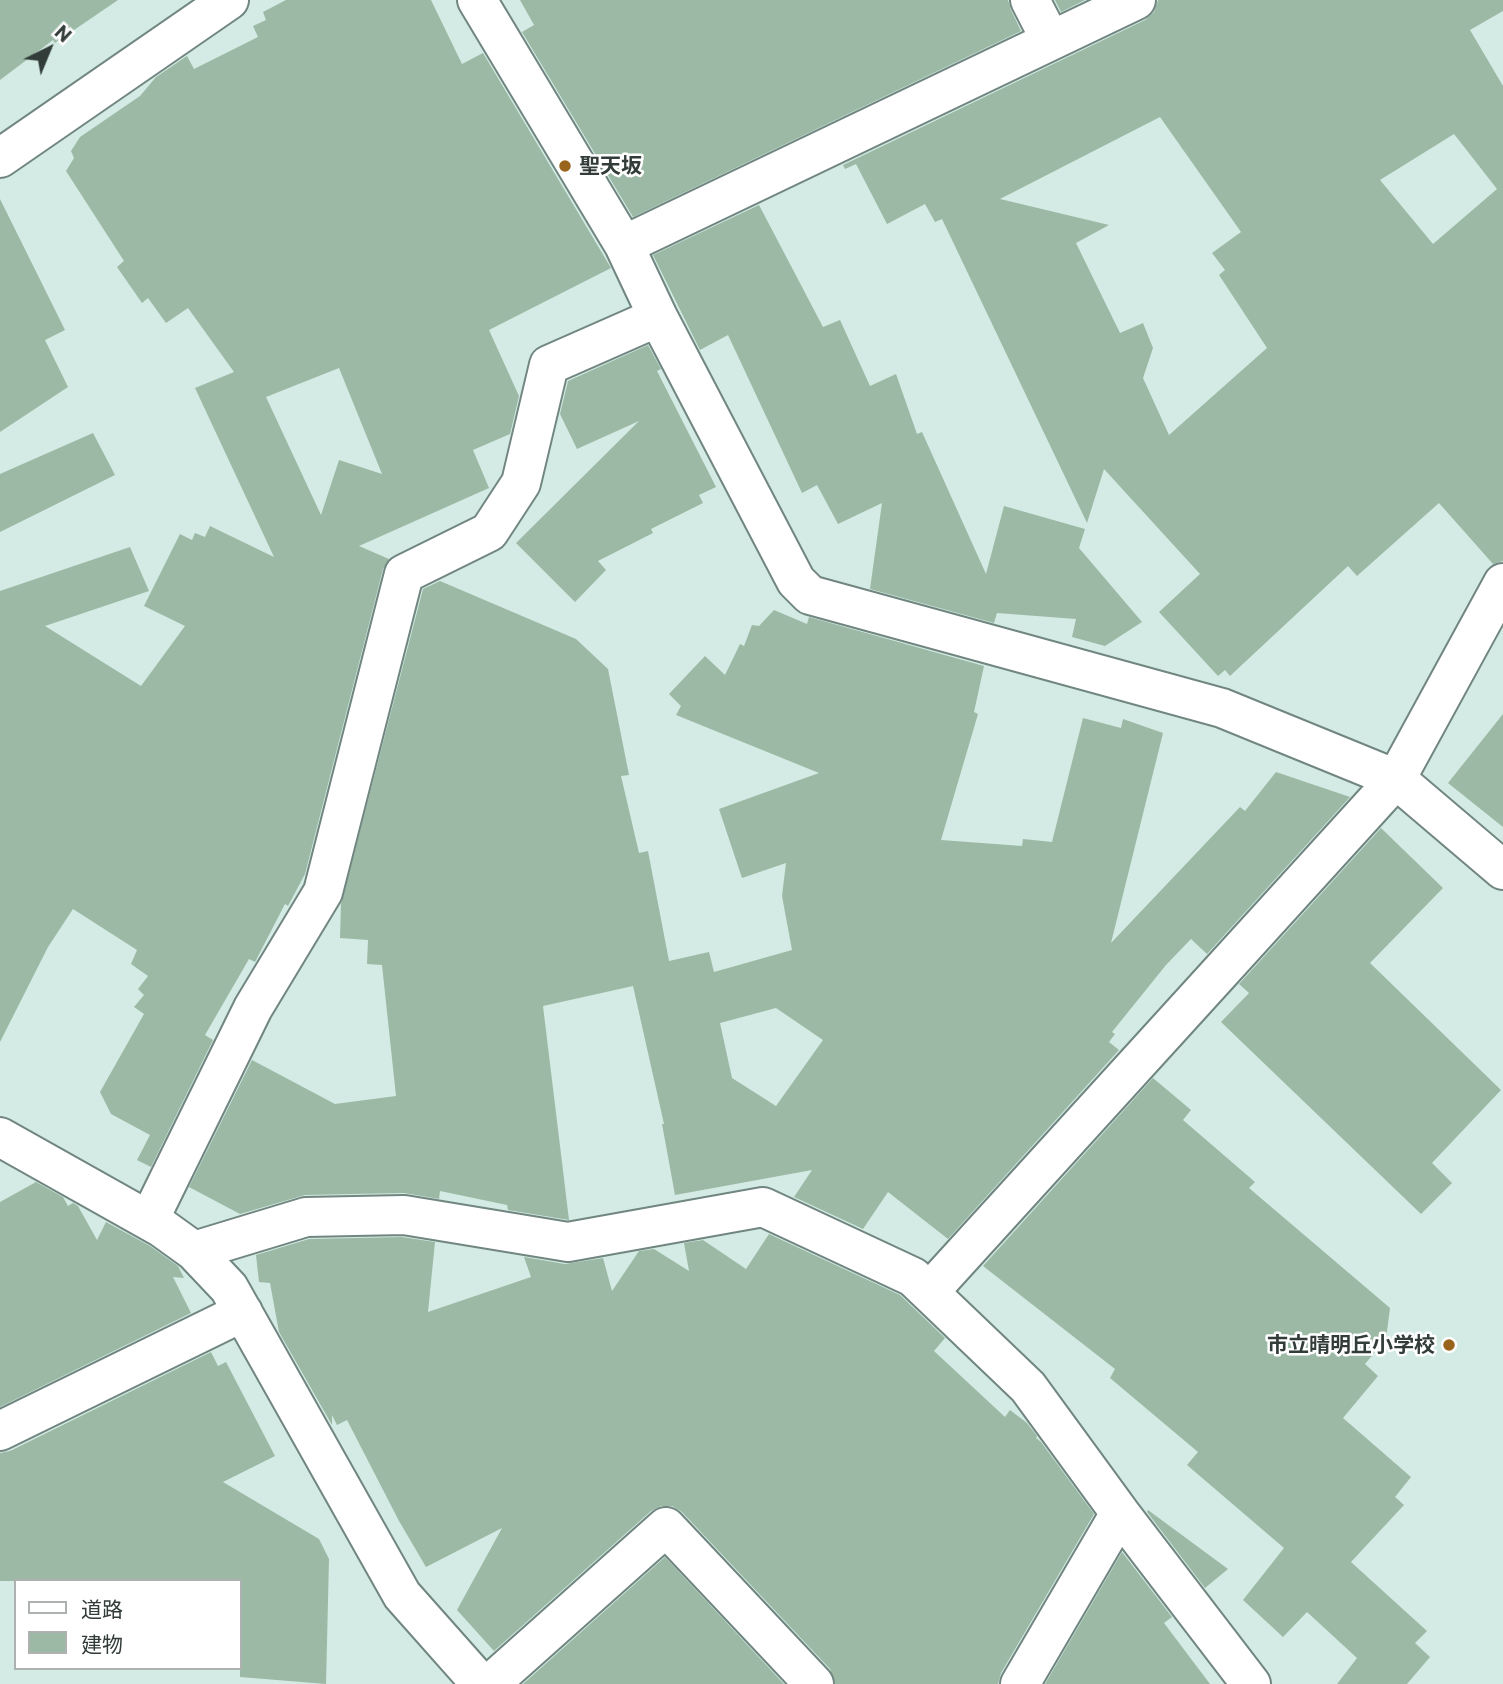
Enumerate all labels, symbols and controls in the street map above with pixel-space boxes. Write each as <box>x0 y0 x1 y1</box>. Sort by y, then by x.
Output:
north arrow <box>14 14 84 84</box>
text: N <box>51 20 77 47</box>
place label: 聖天坂 <box>579 153 642 179</box>
marker: 聖天坂 <box>557 158 573 174</box>
place label: 市立晴明丘小学校 <box>1267 1332 1435 1358</box>
marker: 市立晴明丘小学校 <box>1441 1337 1457 1353</box>
legend <box>14 1579 242 1670</box>
text: 道路 <box>81 1596 123 1621</box>
text: 建物 <box>81 1631 123 1656</box>

